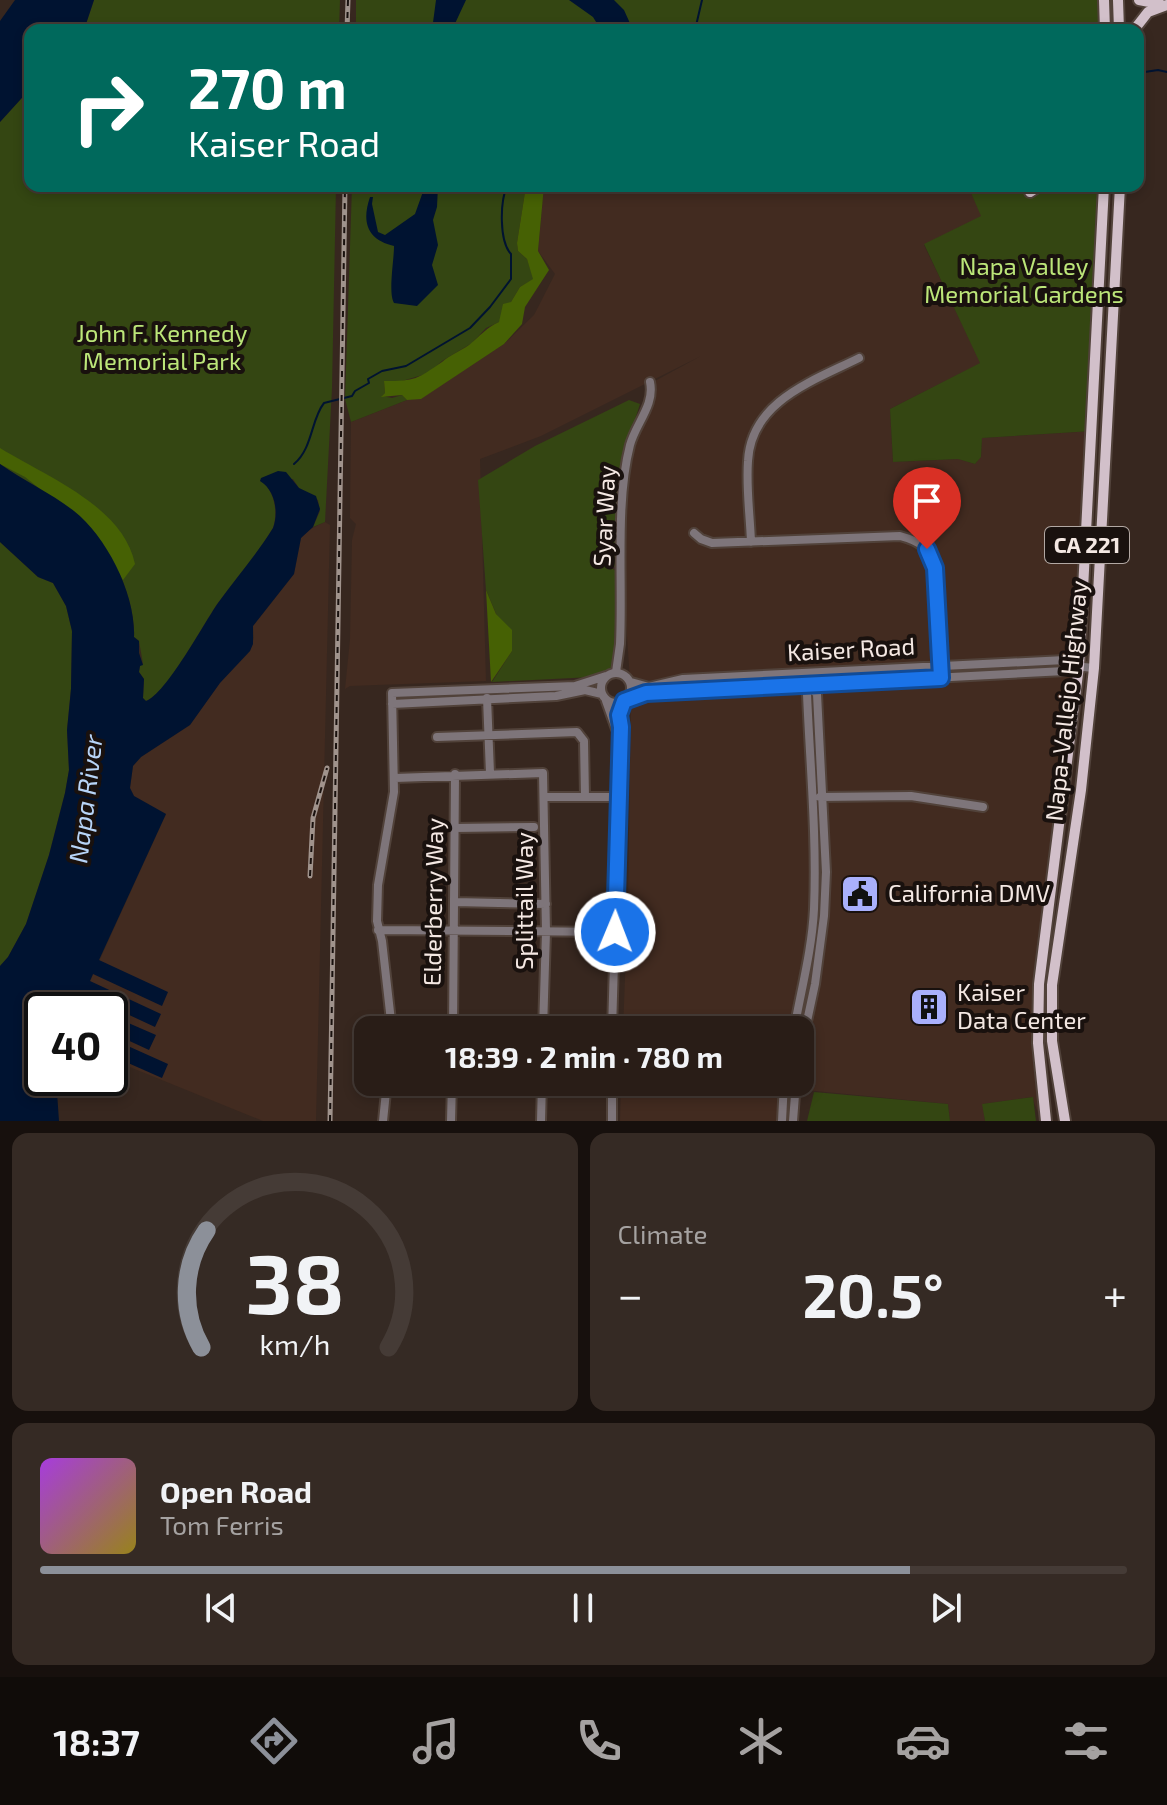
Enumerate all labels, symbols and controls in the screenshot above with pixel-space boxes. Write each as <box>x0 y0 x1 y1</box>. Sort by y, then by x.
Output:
text: 270 m <box>188 53 347 120</box>
icon: right <box>56 56 160 160</box>
text: Kaiser Road <box>188 121 380 164</box>
park label: Napa Valley Memorial Gardens <box>924 251 1124 308</box>
park label: John F. Kennedy Memorial Park <box>77 318 248 375</box>
street label: Syar Way <box>586 464 621 567</box>
pin <box>893 467 961 549</box>
icon: arrive <box>905 479 949 523</box>
road number: CA 221 <box>1045 527 1129 563</box>
street label: Napa-Vallejo Highway <box>1038 579 1093 822</box>
street label: Kaiser Road <box>786 631 916 666</box>
water label: Napa River <box>61 732 108 865</box>
street label: Elderberry Way <box>417 817 448 986</box>
street label: Splittail Way <box>509 832 538 970</box>
public building icon: California DMV <box>839 873 881 915</box>
place label: California DMV <box>888 878 1051 907</box>
position arrow <box>573 890 657 974</box>
place label: Kaiser Data Center <box>957 977 1086 1034</box>
building icon: Kaiser Data Center <box>908 986 950 1028</box>
speed limit sign: 40 <box>24 992 128 1096</box>
text: 18:39 · 2 min · 780 m <box>445 1038 723 1074</box>
text: Climate <box>618 1218 707 1249</box>
text: 38 <box>245 1231 344 1331</box>
text: 20.5° <box>802 1258 944 1330</box>
text: − <box>618 1267 643 1320</box>
text: + <box>1103 1267 1127 1320</box>
text: km/h <box>259 1326 330 1361</box>
text: Open Road <box>160 1473 312 1509</box>
text: Tom Ferris <box>160 1509 284 1540</box>
icon: previous <box>199 1586 243 1630</box>
icon: pause <box>561 1586 605 1630</box>
icon: next <box>924 1586 968 1630</box>
icon: directions <box>246 1713 302 1769</box>
icon: music <box>408 1713 464 1769</box>
icon: phone <box>571 1713 627 1769</box>
icon: climate <box>733 1713 789 1769</box>
icon: car <box>895 1713 951 1769</box>
icon: filters <box>1058 1713 1114 1769</box>
text: 18:37 <box>53 1720 140 1763</box>

